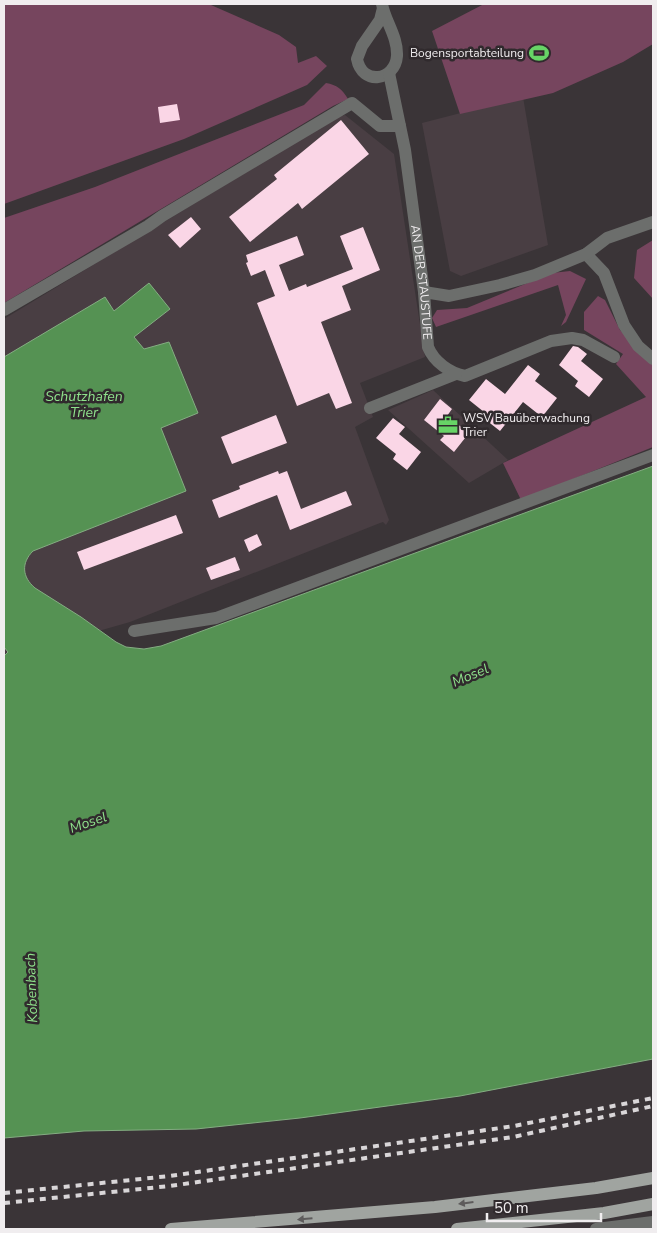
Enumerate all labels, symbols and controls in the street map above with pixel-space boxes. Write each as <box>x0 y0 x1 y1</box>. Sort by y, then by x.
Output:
sports icon: Bogensportabteilung <box>528 42 550 64</box>
place label: Bogensportabteilung <box>410 45 524 61</box>
street label: AN DER STAUSTUFE <box>407 224 435 340</box>
water label: Schutzhafen Trier <box>45 387 123 422</box>
place label: WSV Bauüberwachung Trier <box>463 410 590 440</box>
office icon: WSV Bauüberwachung Trier <box>437 414 459 436</box>
water label: Mosel <box>449 659 491 692</box>
water label: Mosel <box>67 807 109 838</box>
water label: Kobenbach <box>21 953 42 1023</box>
scale bar <box>487 1190 601 1222</box>
text: 50 m <box>494 1198 529 1218</box>
one-way arrow <box>458 1199 474 1207</box>
one-way arrow <box>296 1215 312 1223</box>

